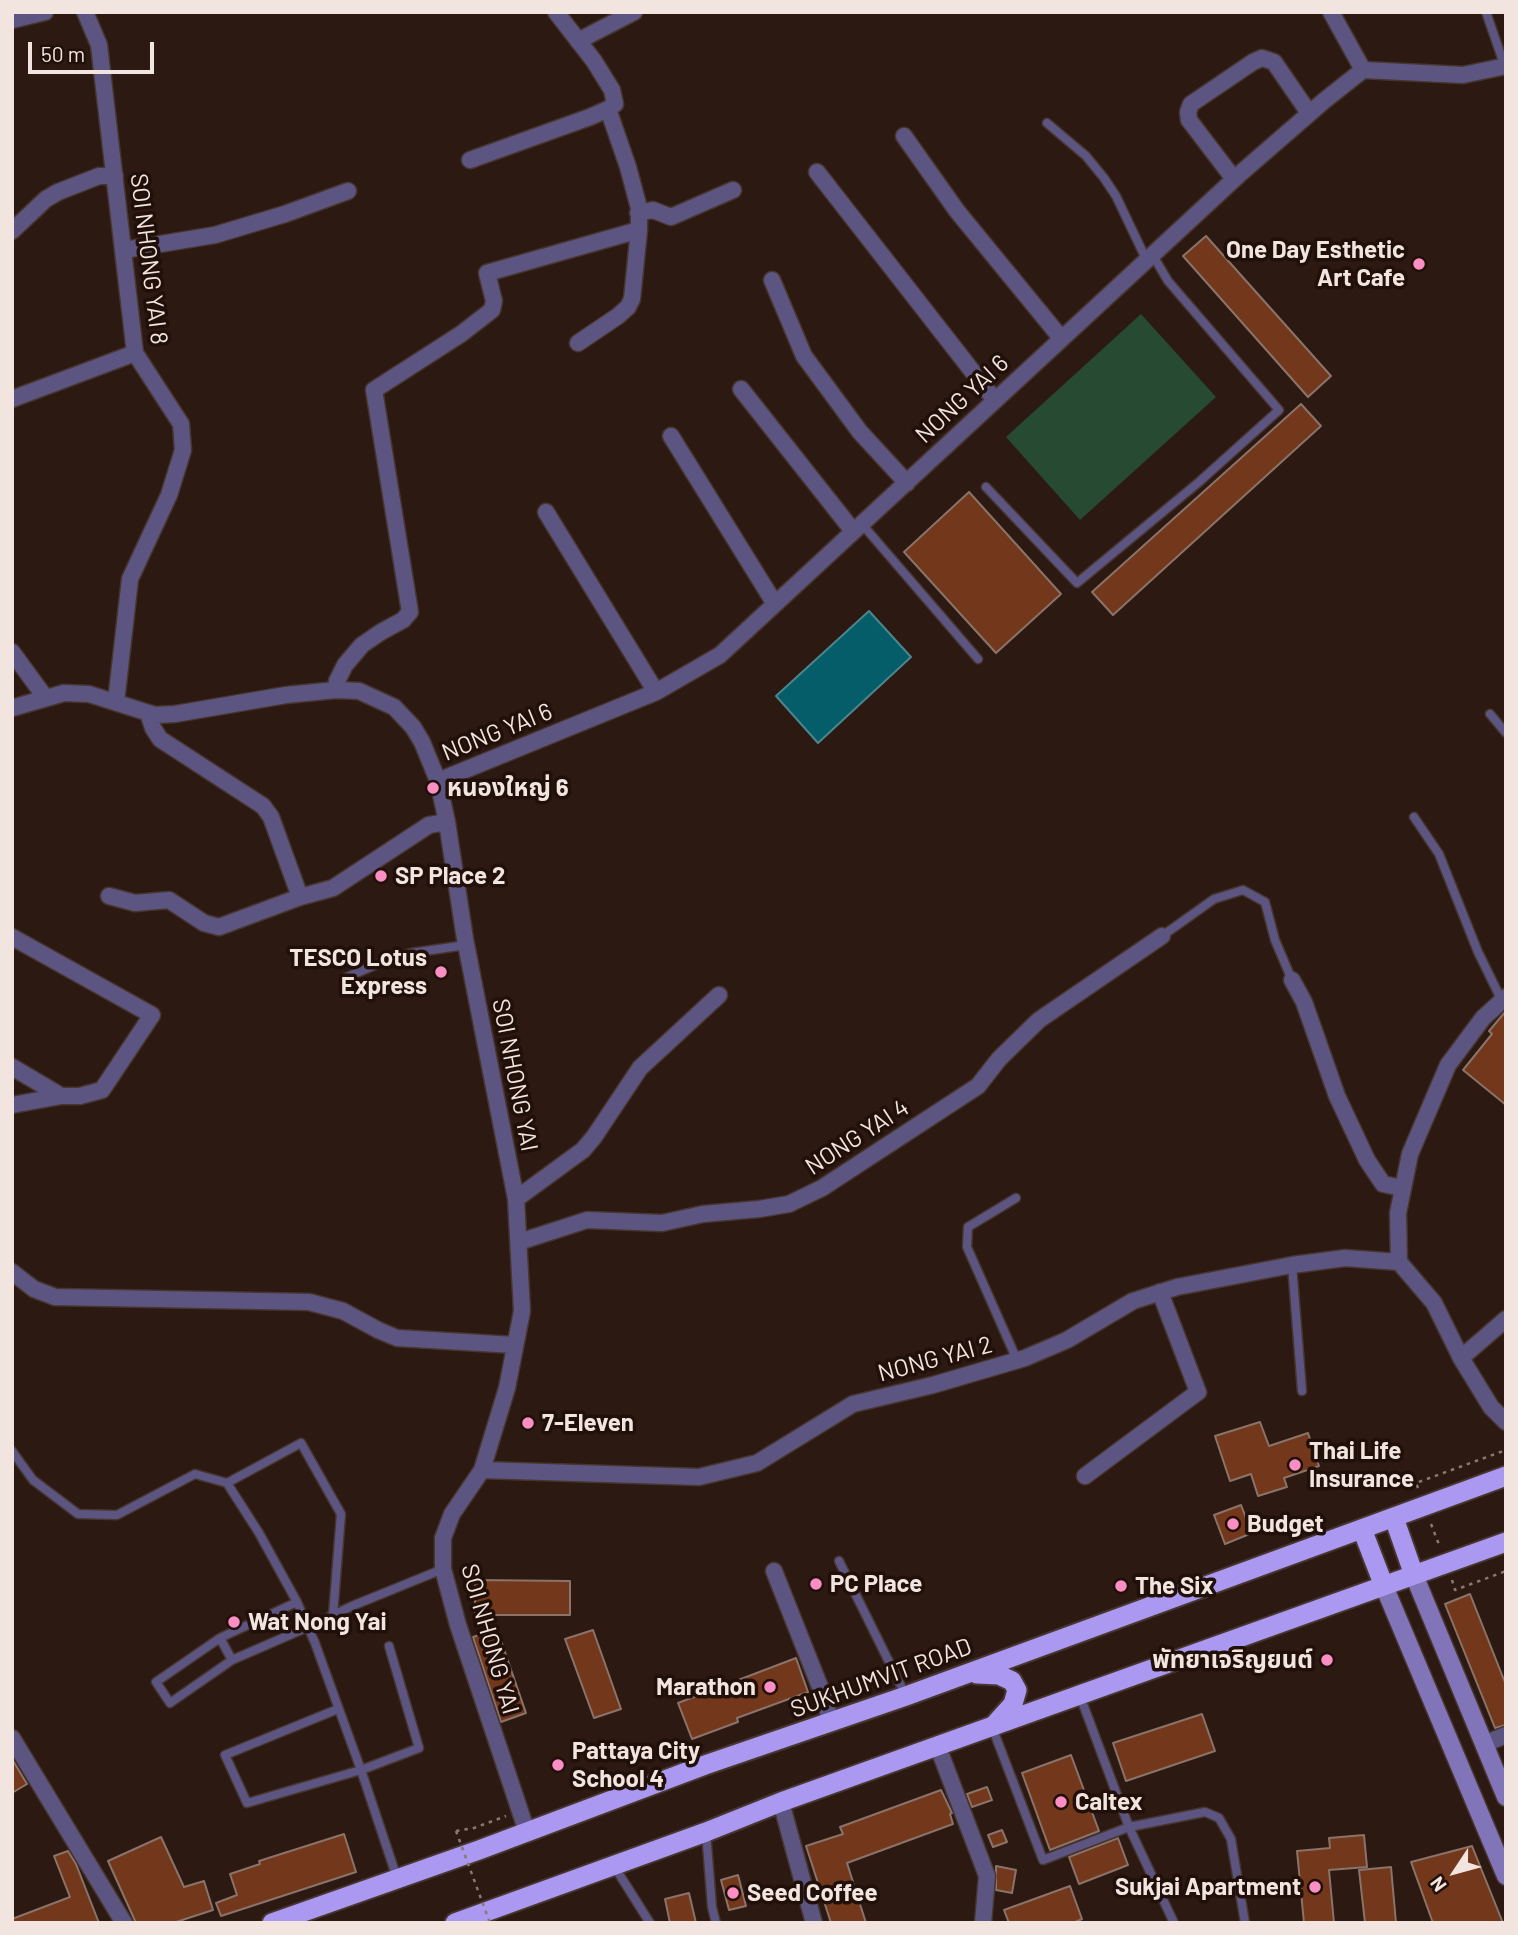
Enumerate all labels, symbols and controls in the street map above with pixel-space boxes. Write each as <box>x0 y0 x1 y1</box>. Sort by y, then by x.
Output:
scale bar <box>32 28 158 72</box>
text: 50 m <box>41 41 85 66</box>
street label: SOI NHONG YAI 8 <box>124 172 174 346</box>
place label: One Day Esthetic Art Cafe <box>1226 236 1405 292</box>
marker: One Day Esthetic Art Cafe <box>1411 256 1427 272</box>
street label: NONG YAI 6 <box>910 349 1014 449</box>
street label: NONG YAI 6 <box>438 697 556 767</box>
place label: หนองใหญ่ 6 <box>447 774 569 802</box>
marker: หนองใหญ่ 6 <box>425 780 441 796</box>
place label: SP Place 2 <box>395 862 505 890</box>
marker: SP Place 2 <box>373 868 389 884</box>
place label: TESCO Lotus Express <box>289 944 427 1000</box>
marker: TESCO Lotus Express <box>433 964 449 980</box>
street label: SOI NHONG YAI <box>486 996 544 1154</box>
street label: NONG YAI 4 <box>800 1093 914 1181</box>
street label: NONG YAI 2 <box>875 1330 995 1388</box>
place label: 7-Eleven <box>542 1409 634 1437</box>
marker: 7-Eleven <box>520 1415 536 1431</box>
place label: Thai Life Insurance <box>1309 1437 1414 1493</box>
marker: Thai Life Insurance <box>1287 1457 1303 1473</box>
place label: Budget <box>1247 1510 1324 1538</box>
marker: Budget <box>1225 1516 1241 1532</box>
street label: SOI NHONG YAI <box>455 1561 525 1717</box>
place label: PC Place <box>830 1570 922 1598</box>
place label: The Six <box>1135 1572 1213 1600</box>
marker: PC Place <box>808 1576 824 1592</box>
marker: The Six <box>1113 1578 1129 1594</box>
place label: Wat Nong Yai <box>248 1608 387 1636</box>
marker: Wat Nong Yai <box>226 1614 242 1630</box>
street label: SUKHUMVIT ROAD <box>787 1632 975 1724</box>
place label: พัทยาเจริญยนต์ <box>1152 1646 1313 1674</box>
marker: พัทยาเจริญยนต์ <box>1319 1652 1335 1668</box>
place label: Marathon <box>656 1673 756 1701</box>
marker: Marathon <box>762 1679 778 1695</box>
place label: Pattaya City School 4 <box>572 1737 700 1793</box>
marker: Pattaya City School 4 <box>550 1757 566 1773</box>
place label: Caltex <box>1075 1788 1142 1816</box>
marker: Caltex <box>1053 1794 1069 1810</box>
north arrow <box>1420 1837 1490 1907</box>
place label: Sukjai Apartment <box>1115 1873 1301 1901</box>
text: N <box>1425 1873 1451 1897</box>
place label: Seed Coffee <box>747 1879 878 1907</box>
marker: Sukjai Apartment <box>1307 1879 1323 1895</box>
marker: Seed Coffee <box>725 1885 741 1901</box>

